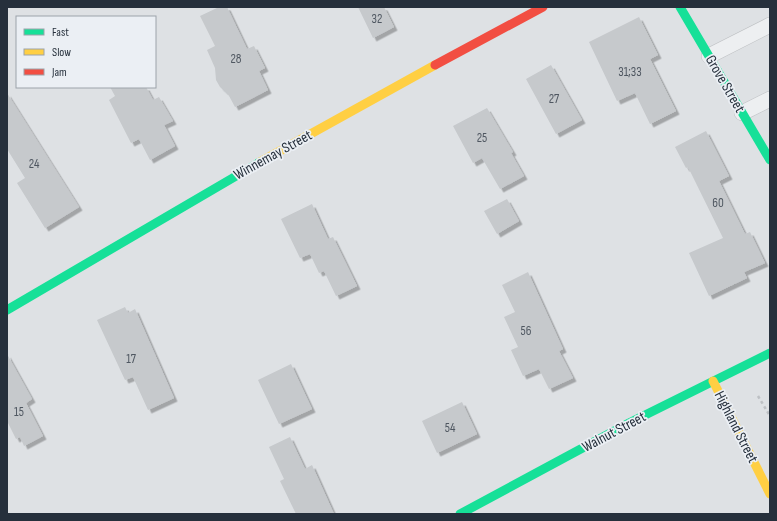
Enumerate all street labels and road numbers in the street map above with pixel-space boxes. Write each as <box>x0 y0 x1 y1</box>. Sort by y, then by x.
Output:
street label: Grove Street <box>701 52 749 117</box>
street label: Winnemay Street <box>231 126 316 184</box>
street label: Highland Street <box>710 388 762 466</box>
street label: Walnut Street <box>579 407 649 457</box>

